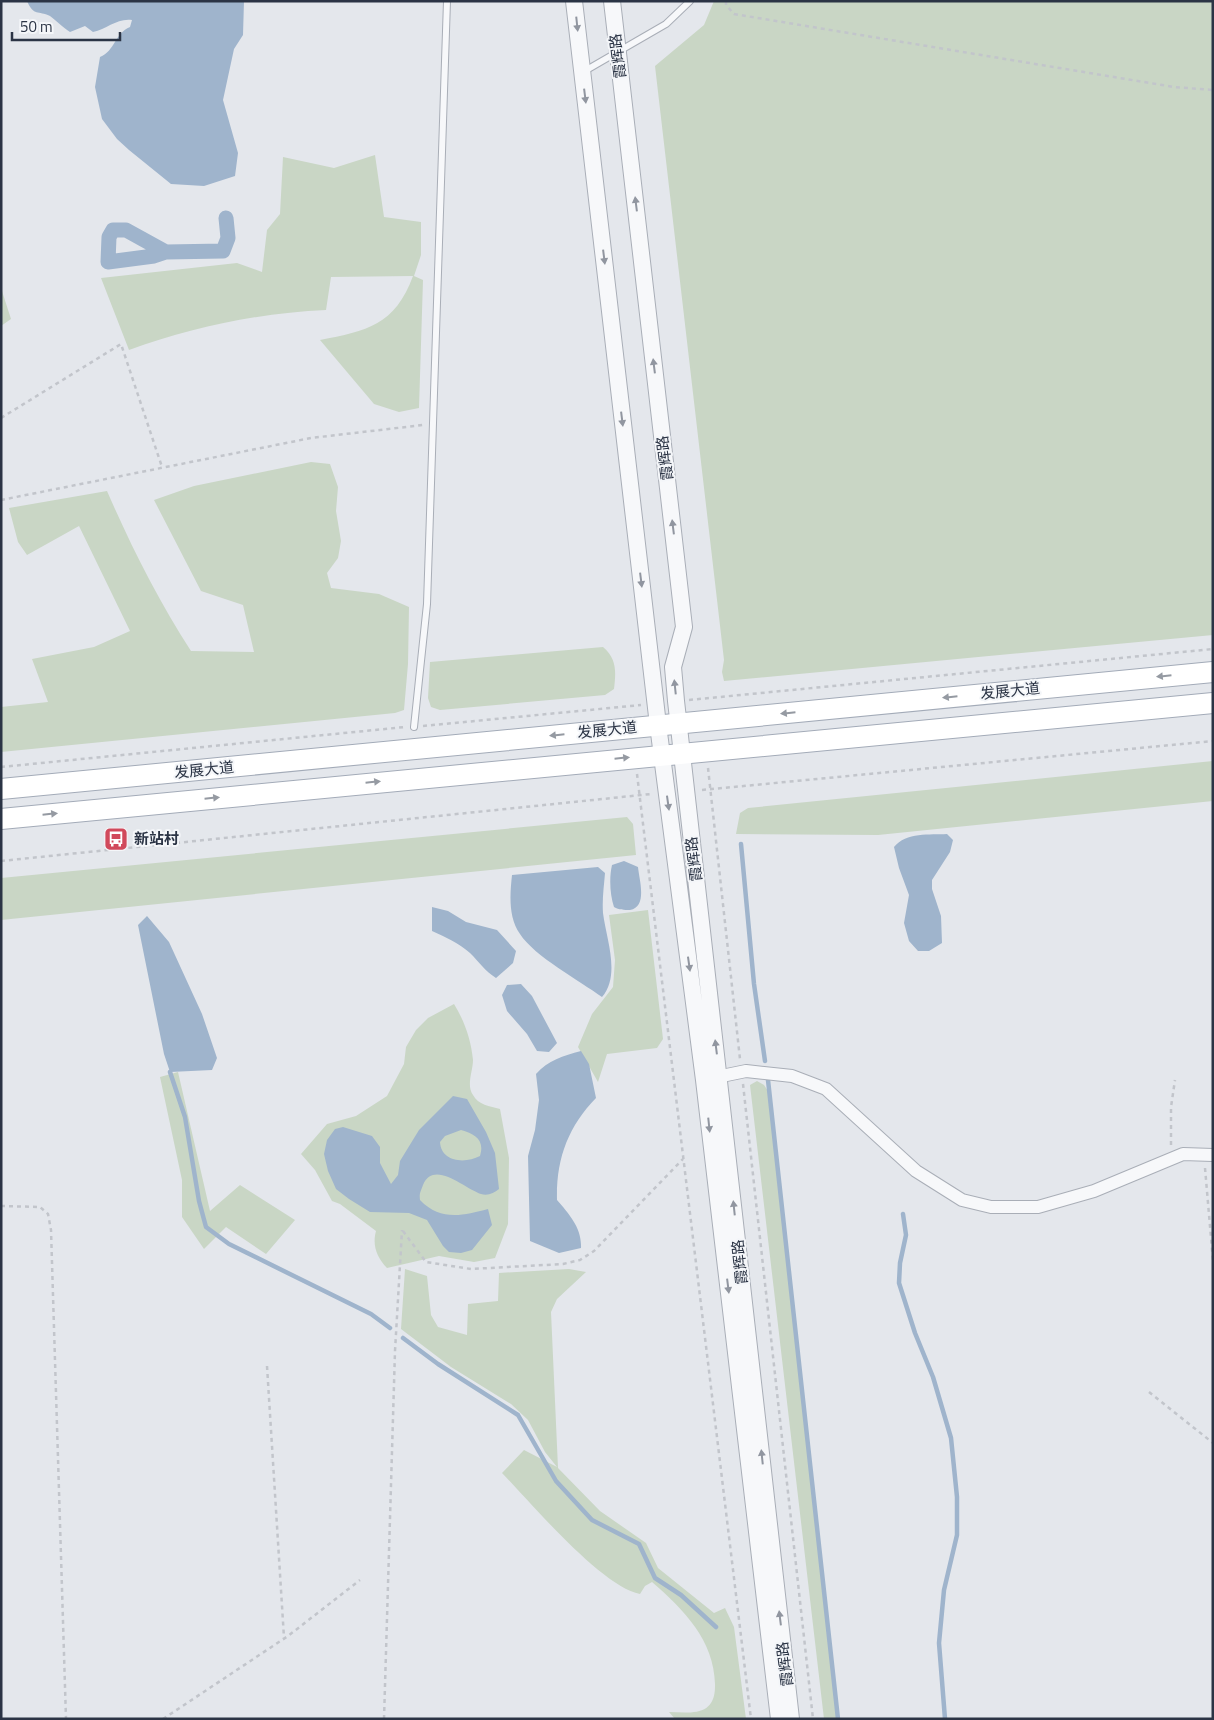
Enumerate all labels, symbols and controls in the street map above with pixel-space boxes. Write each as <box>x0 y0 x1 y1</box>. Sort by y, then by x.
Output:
scale bar <box>12 10 120 42</box>
text: 50 m <box>20 15 53 38</box>
one-way arrow <box>573 17 581 33</box>
street label: 霞辉路 <box>603 32 632 80</box>
one-way arrow <box>581 88 589 104</box>
one-way arrow <box>632 196 640 212</box>
one-way arrow <box>600 250 608 266</box>
one-way arrow <box>650 357 658 373</box>
one-way arrow <box>618 411 626 427</box>
street label: 霞辉路 <box>650 434 679 482</box>
one-way arrow <box>669 519 677 535</box>
one-way arrow <box>637 572 645 588</box>
one-way arrow <box>1156 673 1172 681</box>
street label: 发展大道 <box>979 676 1041 705</box>
one-way arrow <box>671 679 679 695</box>
one-way arrow <box>942 693 958 701</box>
one-way arrow <box>780 709 796 717</box>
street label: 发展大道 <box>576 715 638 744</box>
one-way arrow <box>549 731 565 739</box>
one-way arrow <box>614 754 630 762</box>
street label: 发展大道 <box>173 755 235 784</box>
one-way arrow <box>366 778 382 786</box>
one-way arrow <box>204 794 220 802</box>
one-way arrow <box>664 795 672 811</box>
one-way arrow <box>42 810 58 818</box>
bus stop icon: 新站村 <box>103 826 129 852</box>
place label: 新站村 <box>134 827 179 850</box>
street label: 霞辉路 <box>679 835 708 883</box>
one-way arrow <box>685 956 693 972</box>
one-way arrow <box>712 1038 720 1054</box>
one-way arrow <box>706 1117 714 1133</box>
one-way arrow <box>730 1200 738 1216</box>
street label: 霞辉路 <box>726 1238 753 1286</box>
one-way arrow <box>724 1279 732 1295</box>
one-way arrow <box>758 1448 766 1464</box>
one-way arrow <box>776 1610 784 1626</box>
street label: 霞辉路 <box>770 1640 799 1688</box>

